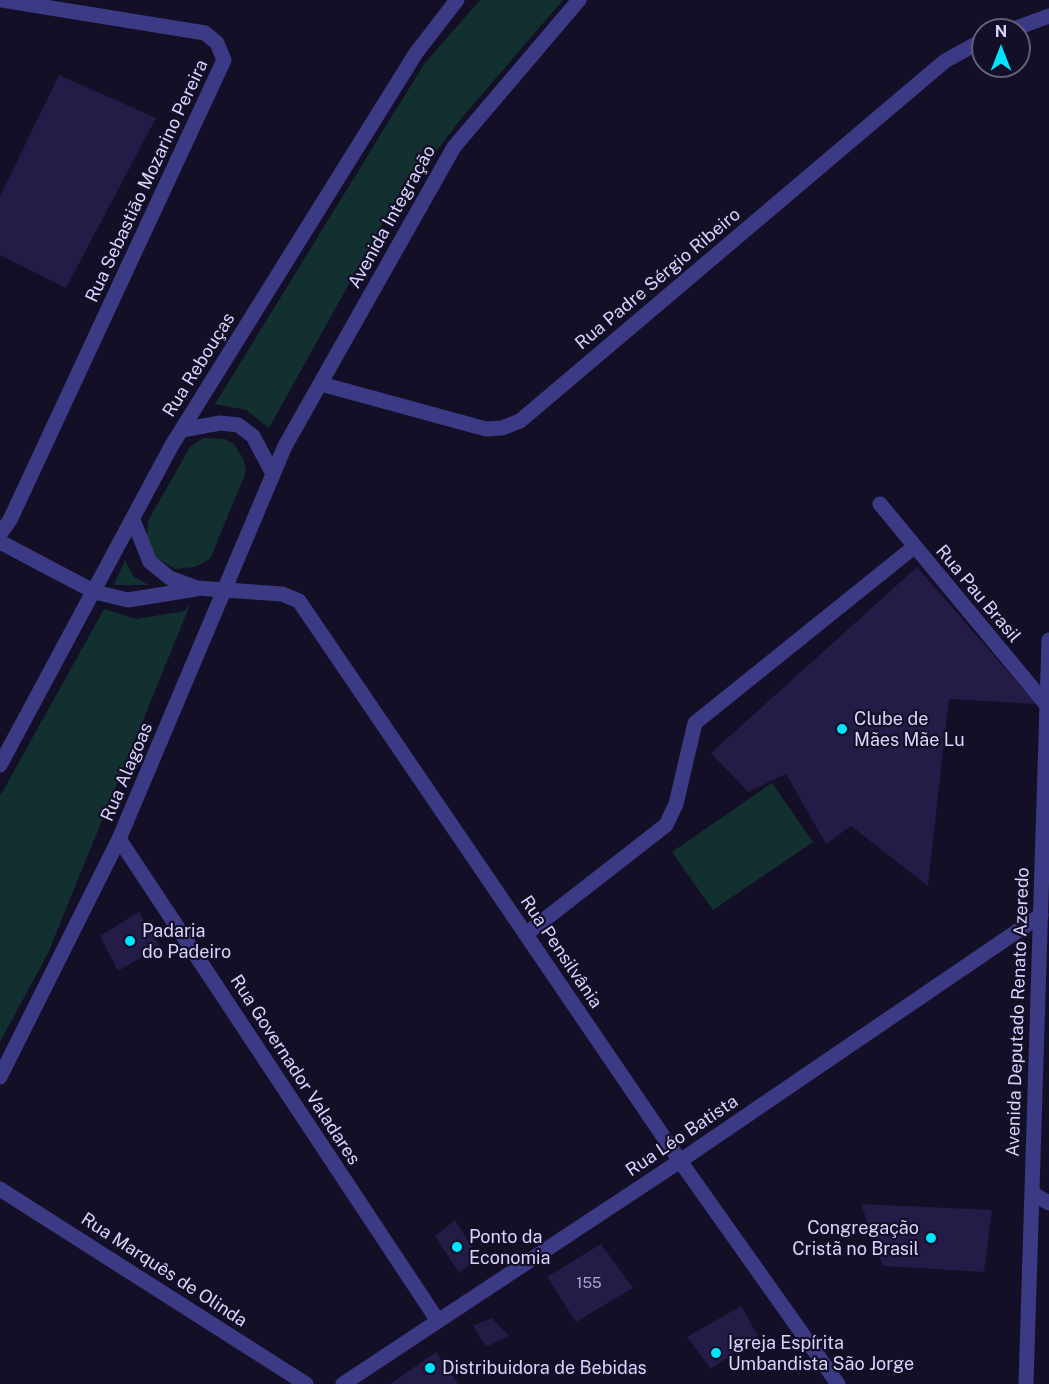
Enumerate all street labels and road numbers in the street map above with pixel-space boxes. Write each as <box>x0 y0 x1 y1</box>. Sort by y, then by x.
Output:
street label: Rua Sebastião Mozarino Pereira <box>81 56 213 306</box>
street label: Avenida Integração <box>344 142 440 292</box>
street label: Rua Padre Sérgio Ribeiro <box>571 204 745 354</box>
street label: Rua Rebouças <box>158 309 240 421</box>
street label: Rua Pau Brasil <box>931 541 1025 647</box>
street label: Rua Alagoas <box>97 720 157 824</box>
street label: Avenida Deputado Renato Azeredo <box>1002 867 1034 1157</box>
street label: Rua Pensilvânia <box>515 892 607 1012</box>
street label: Rua Governador Valadares <box>225 971 365 1169</box>
street label: Rua Léo Batista <box>622 1091 742 1181</box>
street label: Rua Marquês de Olinda <box>77 1208 251 1332</box>

